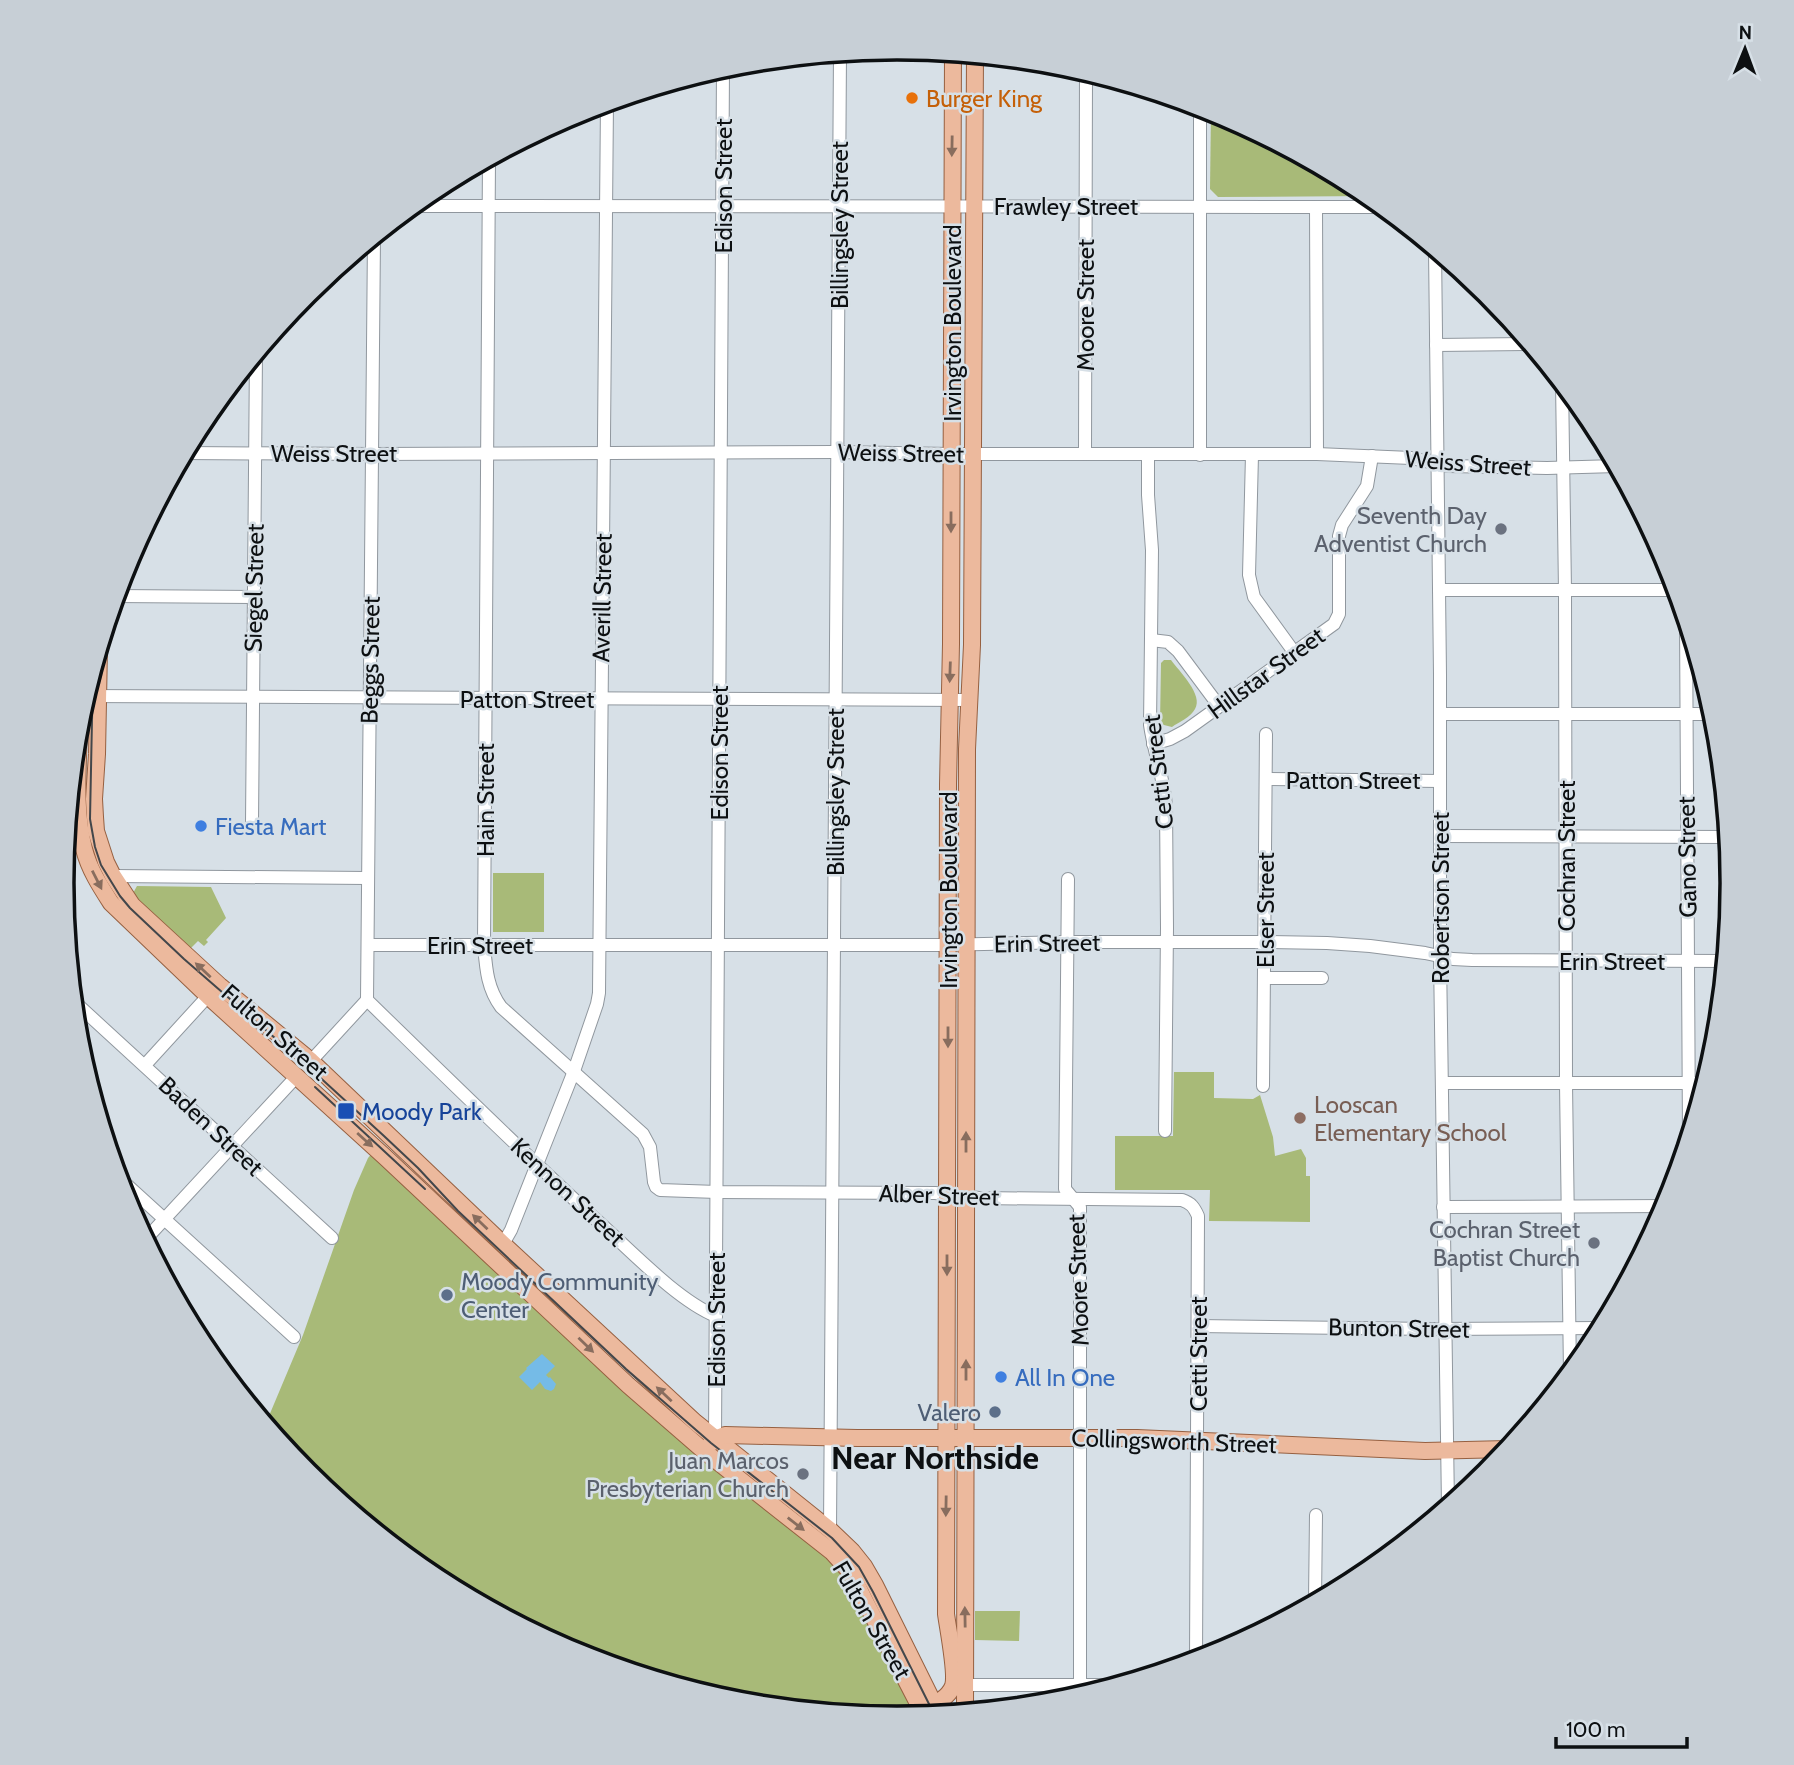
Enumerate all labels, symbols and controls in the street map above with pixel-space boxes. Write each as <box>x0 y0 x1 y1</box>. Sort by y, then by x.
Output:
north arrow <box>1710 14 1780 84</box>
text: N <box>1738 21 1752 44</box>
place label: Burger King <box>926 84 1043 113</box>
marker: Burger King <box>904 90 920 106</box>
street label: Edison Street <box>709 119 738 253</box>
one-way arrow <box>947 135 958 157</box>
street label: Billingsley Street <box>825 141 854 309</box>
street label: Frawley Street <box>994 192 1138 221</box>
street label: Irvington Boulevard <box>938 224 967 422</box>
street label: Moore Street <box>1071 239 1100 371</box>
street label: Weiss Street <box>838 437 964 469</box>
street label: Weiss Street <box>271 439 397 468</box>
street label: Weiss Street <box>1404 444 1532 482</box>
place label: Seventh Day Adventist Church <box>1314 501 1487 558</box>
one-way arrow <box>945 512 957 534</box>
marker: Seventh Day Adventist Church <box>1493 521 1509 537</box>
street label: Siegel Street <box>238 524 270 652</box>
street label: Averill Street <box>586 533 618 663</box>
street label: Beggs Street <box>354 596 386 724</box>
street label: Hillstar Street <box>1202 621 1330 725</box>
one-way arrow <box>944 661 955 683</box>
street label: Patton Street <box>460 685 594 714</box>
street label: Edison Street <box>705 686 734 820</box>
street label: Billingsley Street <box>821 708 850 876</box>
street label: Cetti Street <box>1137 713 1179 831</box>
street label: Hain Street <box>471 743 500 857</box>
street label: Patton Street <box>1286 766 1420 795</box>
street label: Cochran Street <box>1552 781 1581 932</box>
street label: Irvington Boulevard <box>934 791 963 989</box>
street label: Gano Street <box>1671 796 1703 918</box>
place label: Fiesta Mart <box>215 812 326 841</box>
street label: Robertson Street <box>1426 812 1455 984</box>
marker: Fiesta Mart <box>193 818 209 834</box>
street label: Elser Street <box>1251 852 1280 968</box>
one-way arrow <box>92 870 103 890</box>
street label: Erin Street <box>994 928 1100 958</box>
street label: Erin Street <box>427 931 533 960</box>
street label: Erin Street <box>1559 947 1665 976</box>
one-way arrow <box>194 962 212 978</box>
street label: Fulton Street <box>216 978 334 1086</box>
one-way arrow <box>942 1026 953 1048</box>
street label: Baden Street <box>153 1070 269 1182</box>
place label: Looscan Elementary School <box>1314 1090 1507 1147</box>
place label: Moody Park <box>362 1097 482 1126</box>
marker: Moody Park <box>336 1101 356 1121</box>
marker: Looscan Elementary School <box>1292 1110 1308 1126</box>
one-way arrow <box>357 1131 374 1147</box>
one-way arrow <box>960 1131 972 1153</box>
street label: Kennon Street <box>505 1132 631 1252</box>
street label: Alber Street <box>878 1178 1000 1212</box>
one-way arrow <box>471 1213 488 1230</box>
street label: Moore Street <box>1061 1213 1095 1347</box>
place label: Cochran Street Baptist Church <box>1429 1215 1580 1272</box>
marker: Cochran Street Baptist Church <box>1586 1235 1602 1251</box>
street label: Edison Street <box>702 1253 731 1387</box>
one-way arrow <box>941 1254 953 1276</box>
place label: Moody Community Center <box>461 1267 658 1324</box>
marker: Moody Community Center <box>439 1287 455 1303</box>
street label: Cetti Street <box>1184 1296 1213 1412</box>
street label: Bunton Street <box>1328 1312 1470 1344</box>
one-way arrow <box>577 1336 594 1352</box>
one-way arrow <box>960 1359 972 1381</box>
place label: All In One <box>1015 1363 1115 1392</box>
marker: All In One <box>993 1369 1009 1385</box>
one-way arrow <box>656 1386 673 1402</box>
place label: Valero <box>917 1398 981 1427</box>
marker: Valero <box>987 1404 1003 1420</box>
street label: Collingsworth Street <box>1071 1423 1277 1459</box>
district label: Near Northside <box>831 1438 1039 1477</box>
place label: Juan Marcos Presbyterian Church <box>586 1446 789 1503</box>
marker: Juan Marcos Presbyterian Church <box>795 1466 811 1482</box>
one-way arrow <box>941 1496 952 1518</box>
one-way arrow <box>787 1516 805 1531</box>
street label: Fulton Street <box>827 1556 917 1684</box>
one-way arrow <box>960 1605 971 1627</box>
scale bar <box>1556 1706 1687 1750</box>
text: 100 m <box>1566 1717 1625 1742</box>

